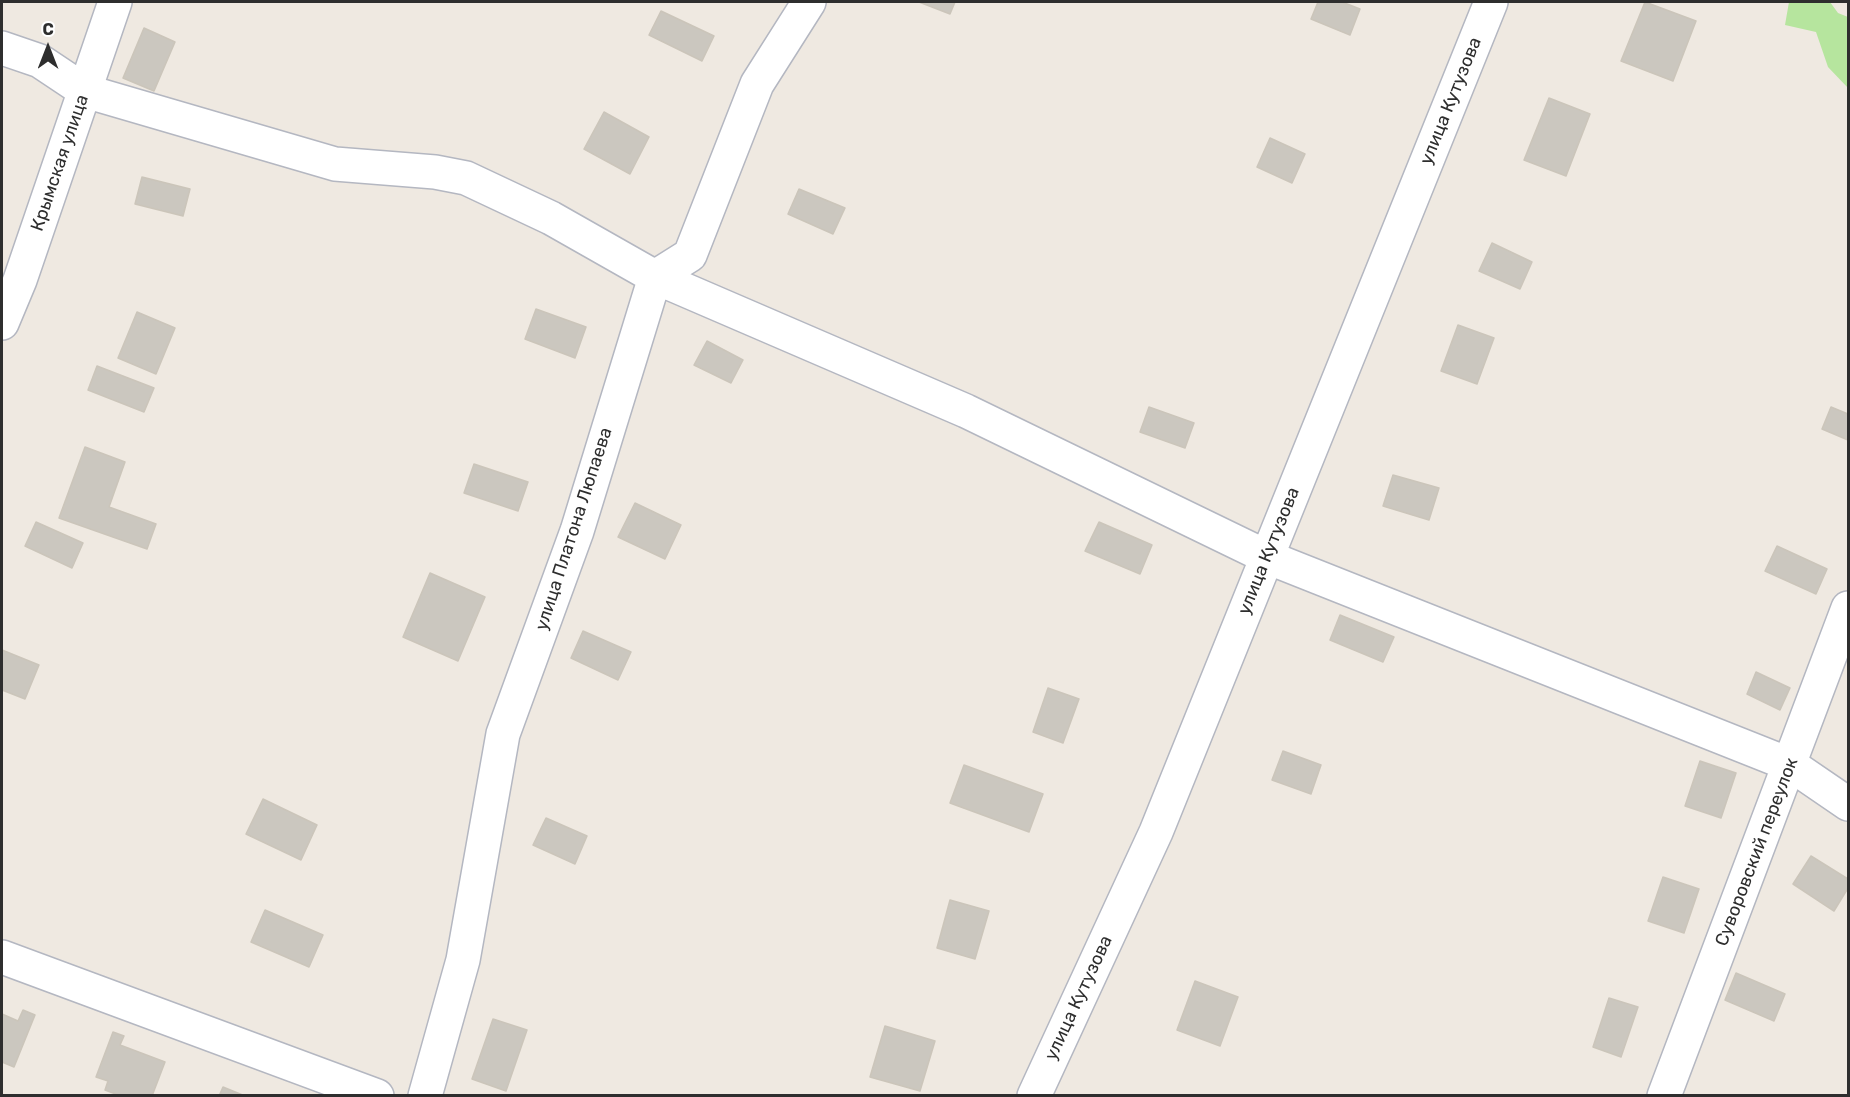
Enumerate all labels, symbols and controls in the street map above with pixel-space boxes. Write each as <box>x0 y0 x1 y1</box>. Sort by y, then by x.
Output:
north arrow <box>18 18 78 78</box>
text: С <box>42 20 54 39</box>
street label: улица Кутузова <box>1416 34 1486 168</box>
street label: Крымская улица <box>27 92 93 234</box>
street label: улица Платона Люпаева <box>531 425 617 633</box>
street label: улица Кутузова <box>1234 484 1304 618</box>
street label: Суворовский переулок <box>1711 755 1803 949</box>
street label: улица Кутузова <box>1041 932 1117 1064</box>

